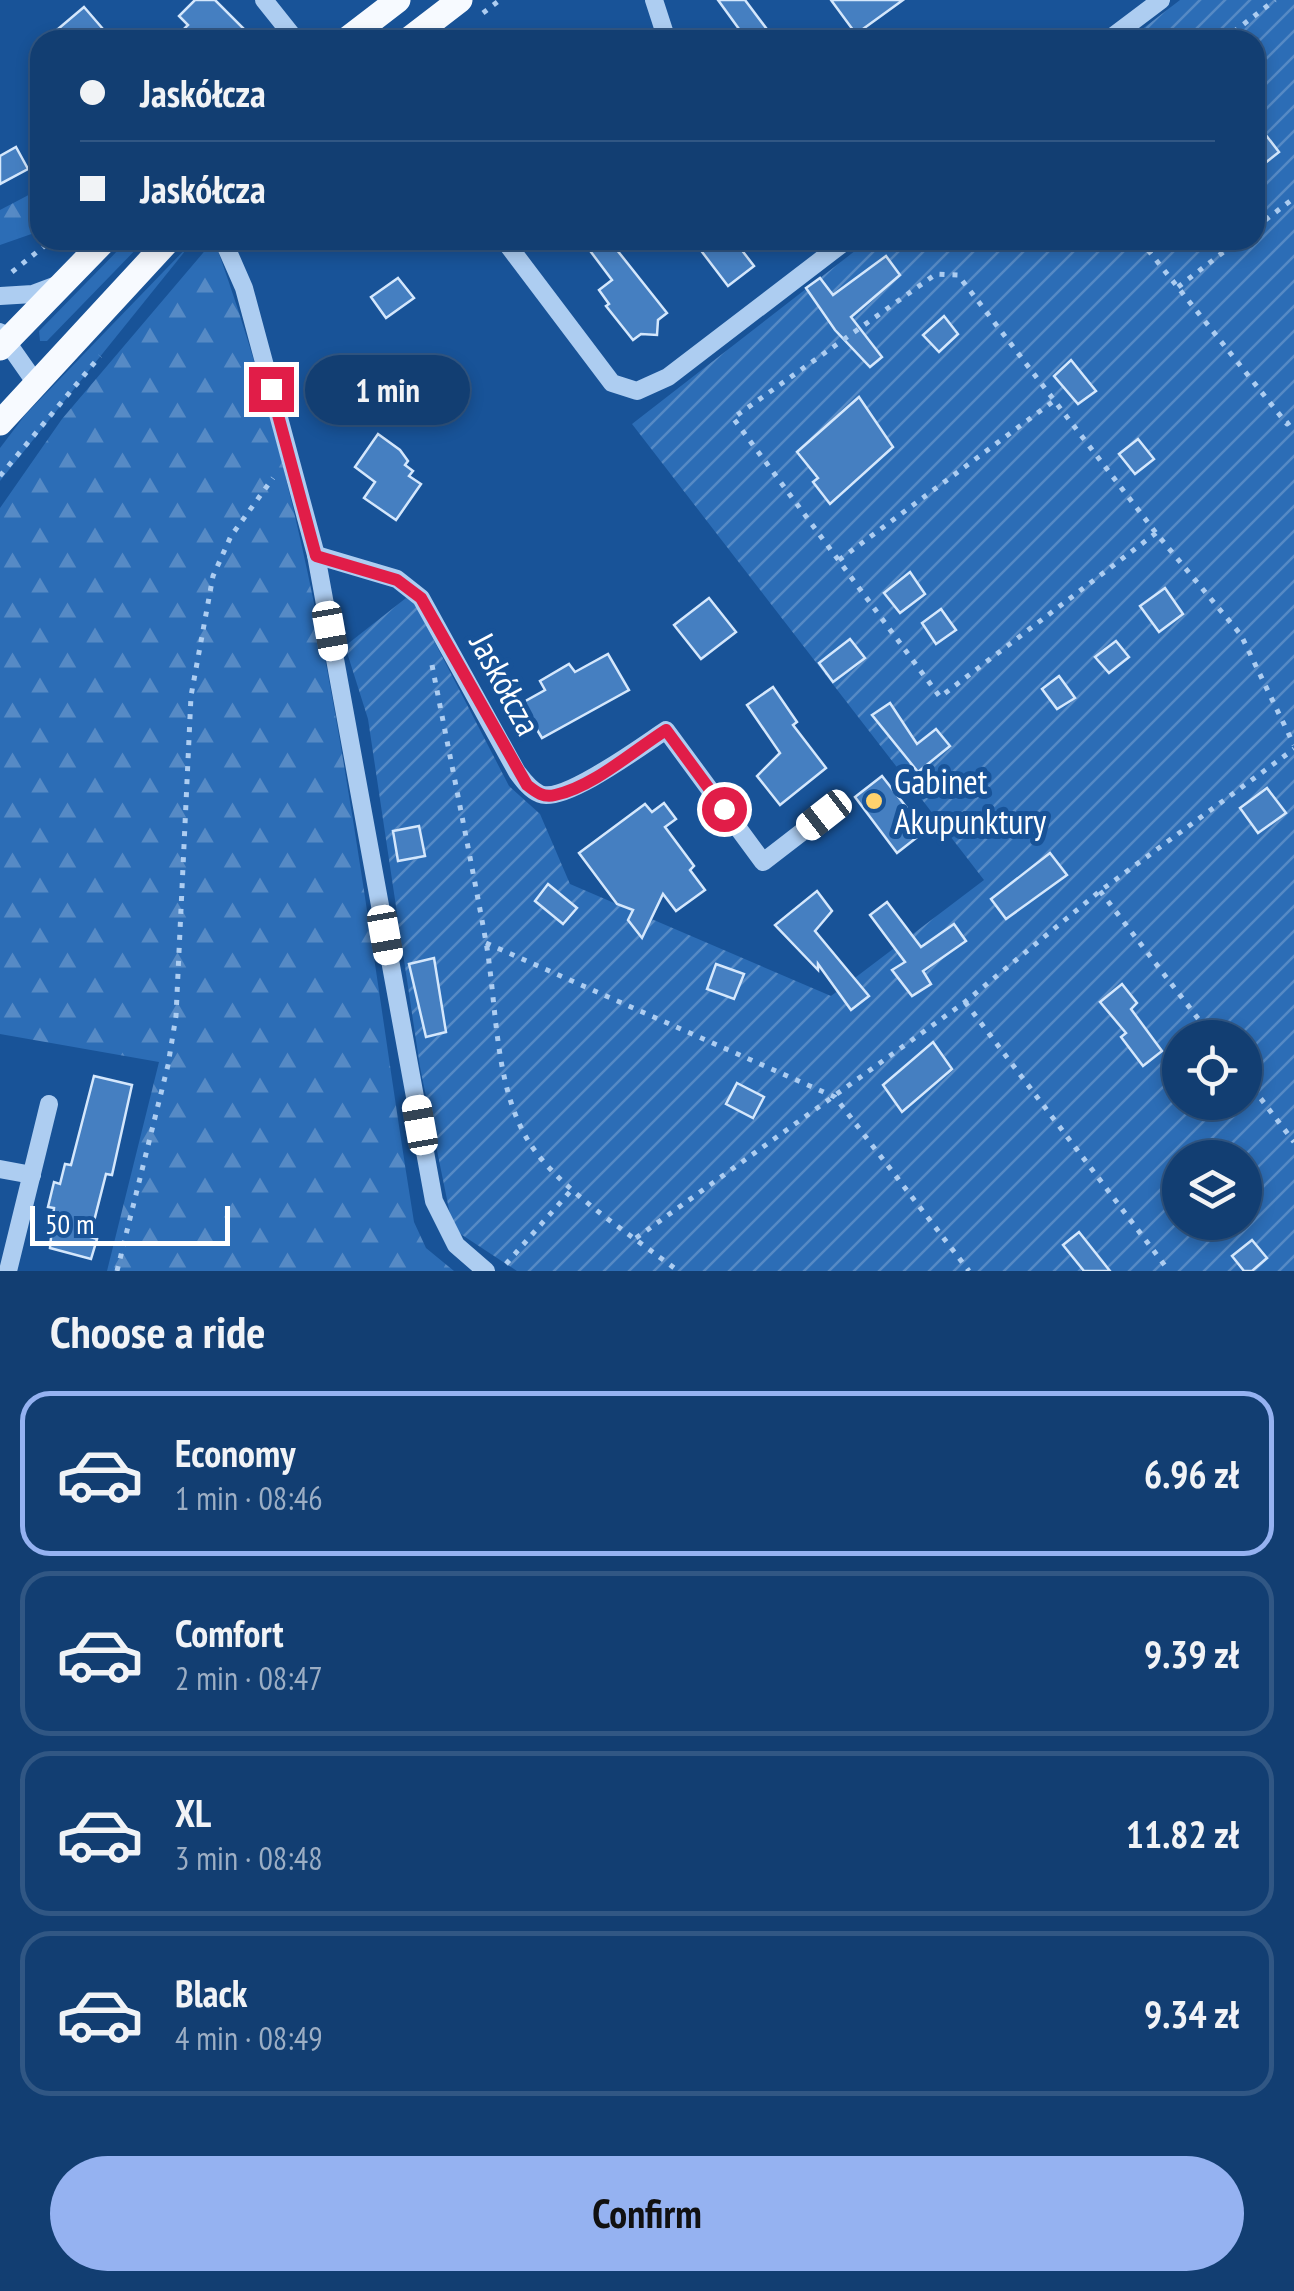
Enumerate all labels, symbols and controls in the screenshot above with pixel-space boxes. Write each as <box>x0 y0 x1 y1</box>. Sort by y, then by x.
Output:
text: Jaskółcza <box>140 68 266 117</box>
text: Jaskółcza <box>140 164 266 213</box>
callout: 1 min <box>306 354 471 424</box>
route end <box>249 367 294 412</box>
text: 1 min <box>355 369 420 411</box>
car <box>310 599 350 663</box>
street label: Jaskółcza <box>460 624 552 743</box>
place label: Gabinet Akupunktury <box>894 758 1047 844</box>
car <box>791 785 857 845</box>
route start <box>702 787 747 832</box>
marker: Gabinet Akupunktury <box>863 790 885 812</box>
car <box>365 903 405 967</box>
map controls <box>1162 1020 1262 1240</box>
button: locate <box>1162 1020 1262 1120</box>
car <box>400 1093 440 1157</box>
button: layers <box>1162 1140 1262 1240</box>
scale bar <box>30 1201 230 1246</box>
text: 50 m <box>45 1205 94 1242</box>
text: Choose a ride <box>50 1302 265 1360</box>
text: Economy <box>175 1428 295 1477</box>
icon: car <box>55 1429 145 1519</box>
text: 6.96 zł <box>1144 1449 1239 1498</box>
text: 1 min · 08:46 <box>175 1477 323 1519</box>
text: Comfort <box>175 1608 284 1657</box>
icon: car <box>55 1609 145 1699</box>
text: 9.39 zł <box>1144 1629 1239 1678</box>
text: 2 min · 08:47 <box>175 1657 323 1699</box>
text: XL <box>175 1788 211 1837</box>
icon: car <box>55 1789 145 1879</box>
text: 11.82 zł <box>1126 1809 1239 1858</box>
text: 3 min · 08:48 <box>175 1837 323 1879</box>
text: Black <box>175 1968 248 2017</box>
icon: car <box>55 1969 145 2059</box>
text: 9.34 zł <box>1144 1989 1239 2038</box>
text: 4 min · 08:49 <box>175 2017 323 2059</box>
button: Confirm <box>50 2156 1244 2271</box>

